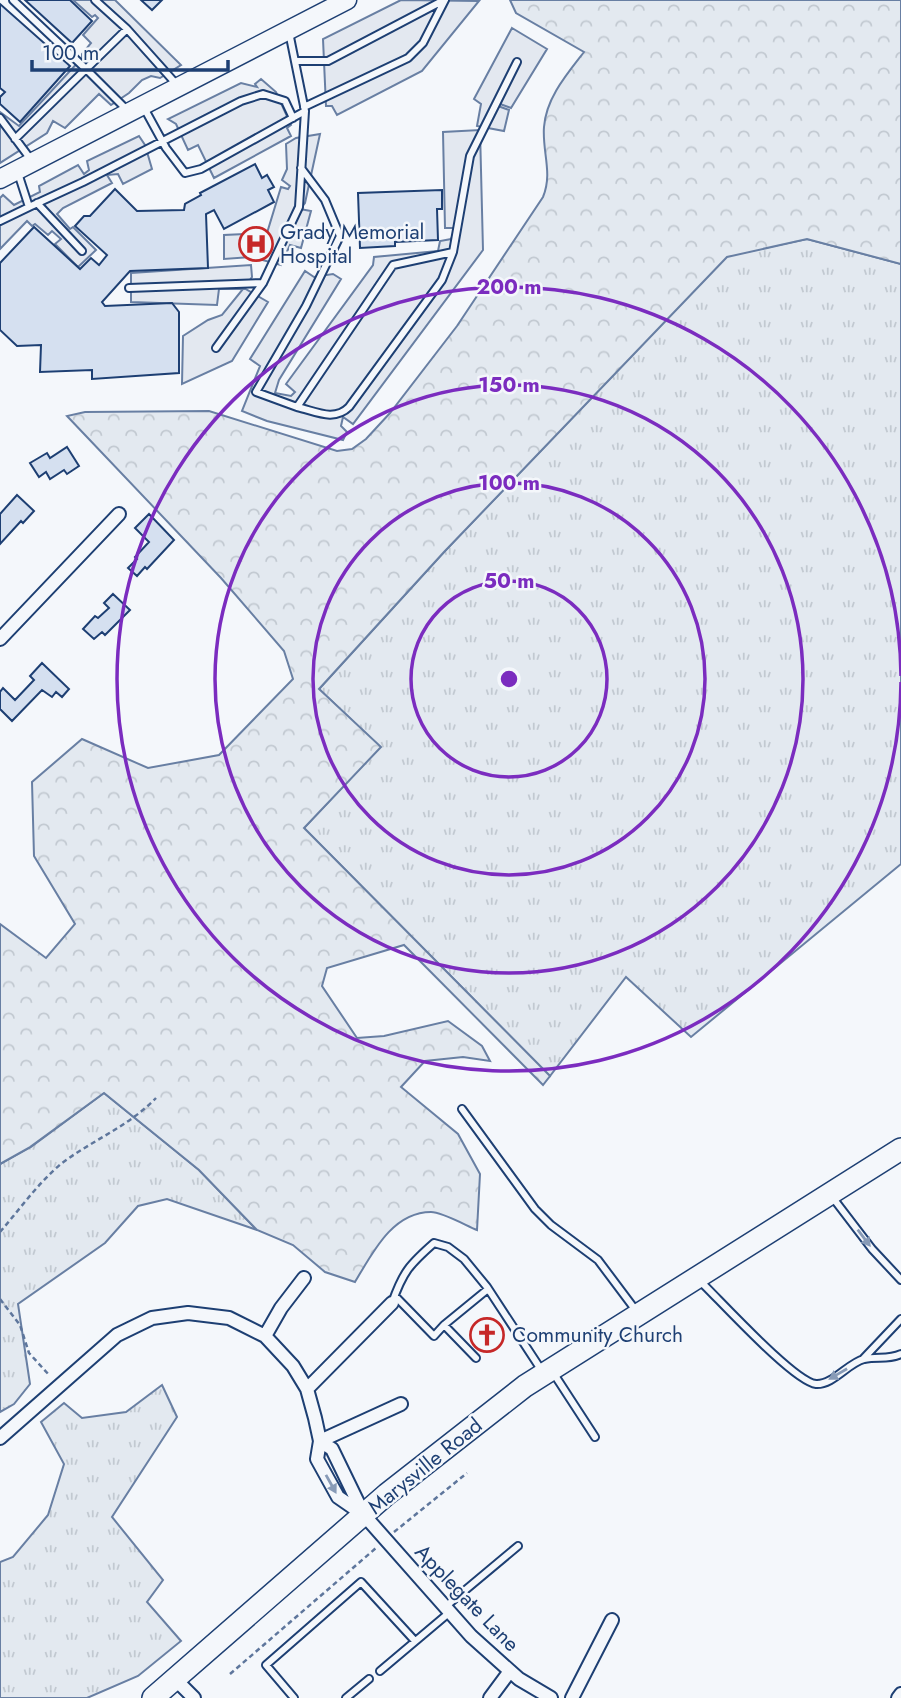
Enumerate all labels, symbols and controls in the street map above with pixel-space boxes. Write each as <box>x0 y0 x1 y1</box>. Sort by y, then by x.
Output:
scale bar <box>32 28 228 72</box>
text: 100 m <box>42 38 99 68</box>
place label: Grady Memorial Hospital <box>280 217 424 271</box>
hospital icon: Grady Memorial Hospital <box>237 225 275 263</box>
text: 200 m <box>476 272 542 302</box>
text: 150 m <box>478 370 540 400</box>
text: 100 m <box>478 468 540 498</box>
text: 50 m <box>484 566 534 596</box>
centre of rings <box>497 667 521 691</box>
one-way arrow <box>857 1229 871 1247</box>
church icon: Community Church <box>468 1316 506 1354</box>
place label: Community Church <box>512 1320 683 1350</box>
one-way arrow <box>828 1368 848 1380</box>
street label: Marysville Road <box>361 1411 489 1521</box>
one-way arrow <box>325 1474 337 1494</box>
street label: Applegate Lane <box>408 1538 526 1659</box>

